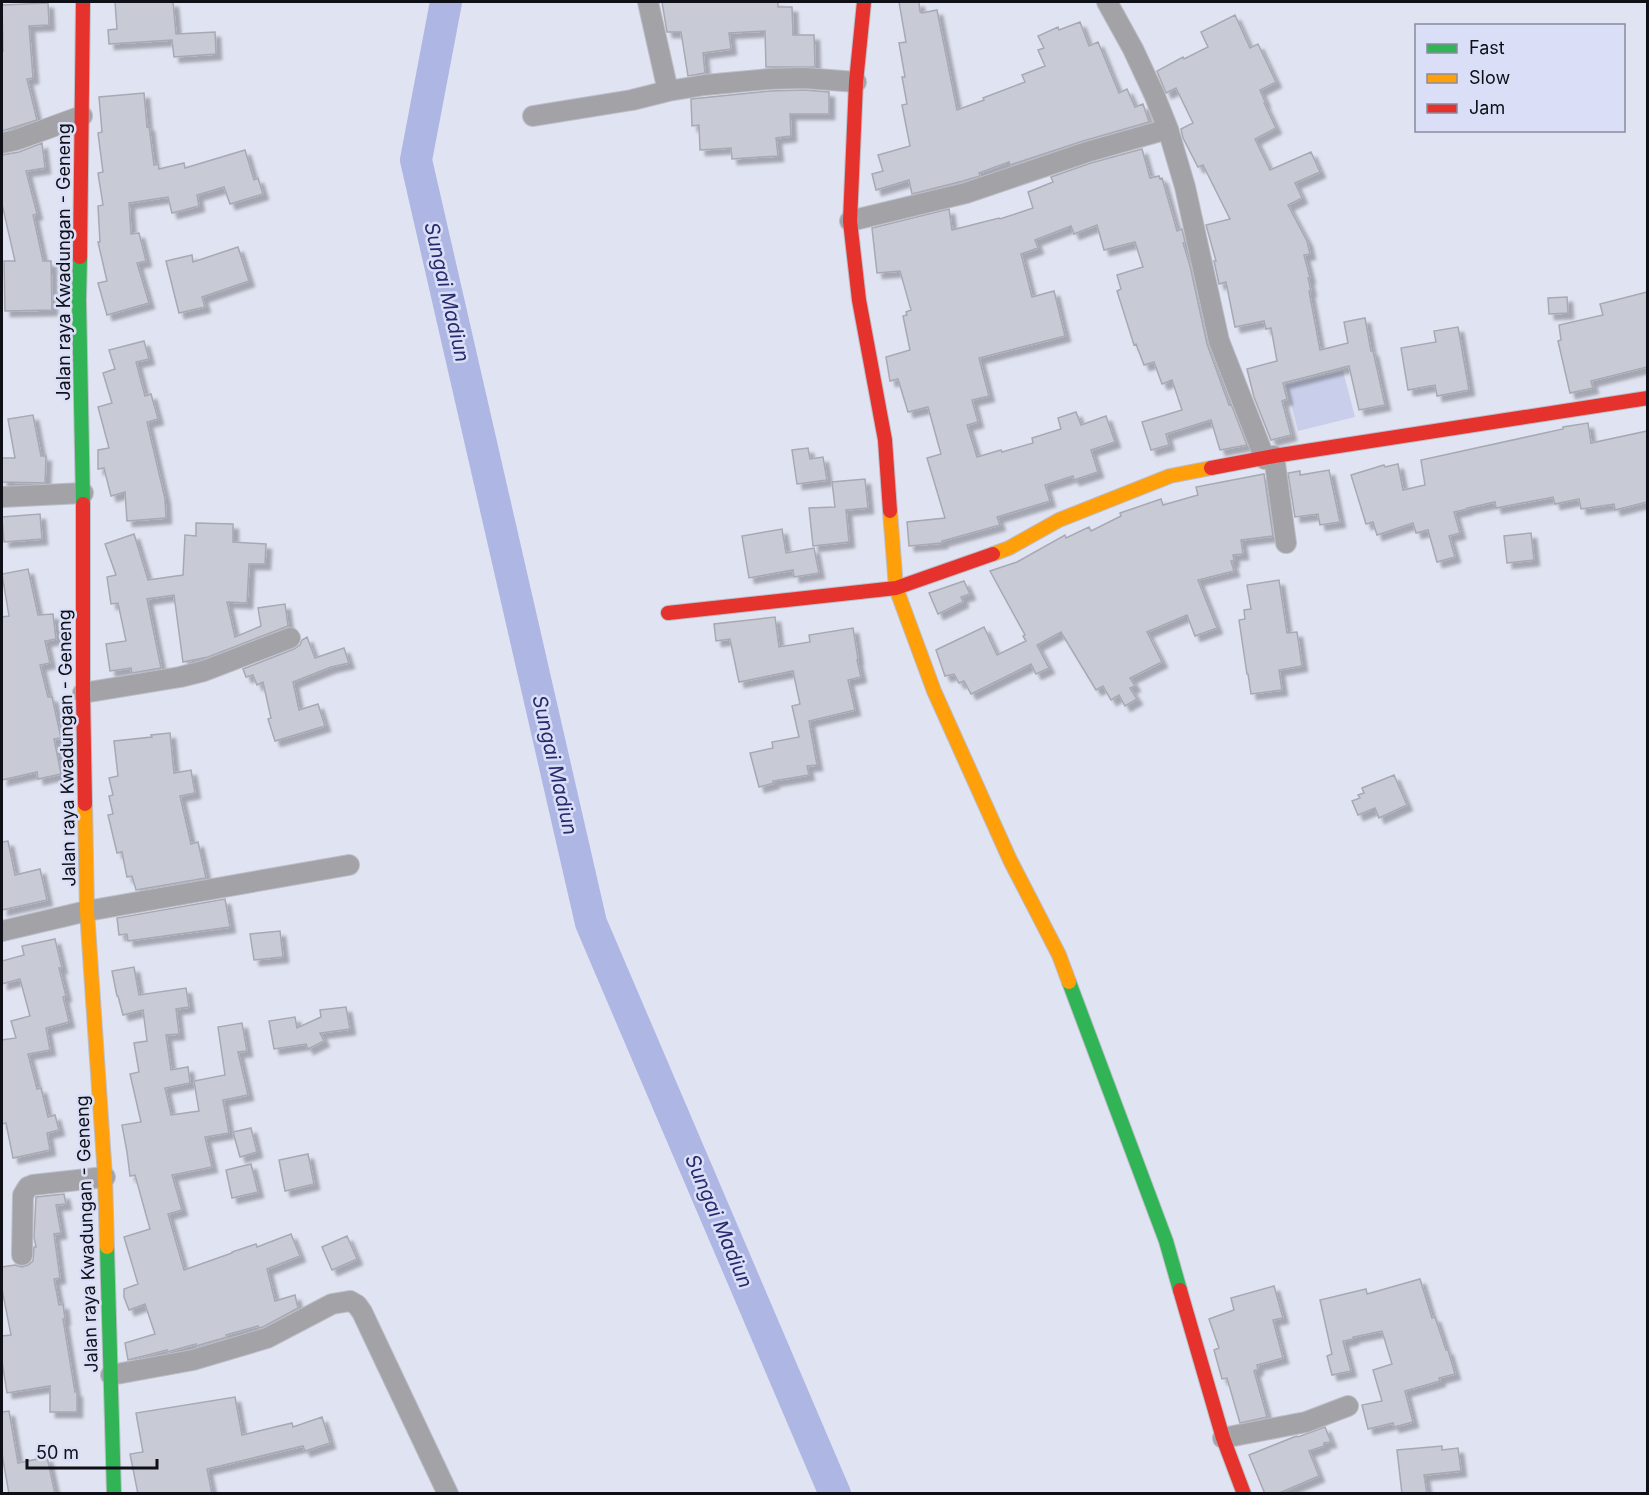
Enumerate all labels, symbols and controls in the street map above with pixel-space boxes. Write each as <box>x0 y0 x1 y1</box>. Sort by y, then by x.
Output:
legend <box>1415 24 1625 132</box>
text: Fast <box>1469 37 1505 58</box>
text: Slow <box>1469 67 1510 88</box>
text: Jam <box>1469 97 1505 118</box>
street label: Jalan raya Kwadungan - Geneng <box>53 123 74 401</box>
water label: Sungai Madiun <box>419 220 475 364</box>
street label: Jalan raya Kwadungan - Geneng <box>54 609 79 887</box>
water label: Sungai Madiun <box>527 693 583 837</box>
street label: Jalan raya Kwadungan - Geneng <box>71 1095 102 1373</box>
water label: Sungai Madiun <box>680 1151 758 1291</box>
scale bar <box>27 1432 158 1470</box>
text: 50 m <box>36 1442 79 1463</box>

